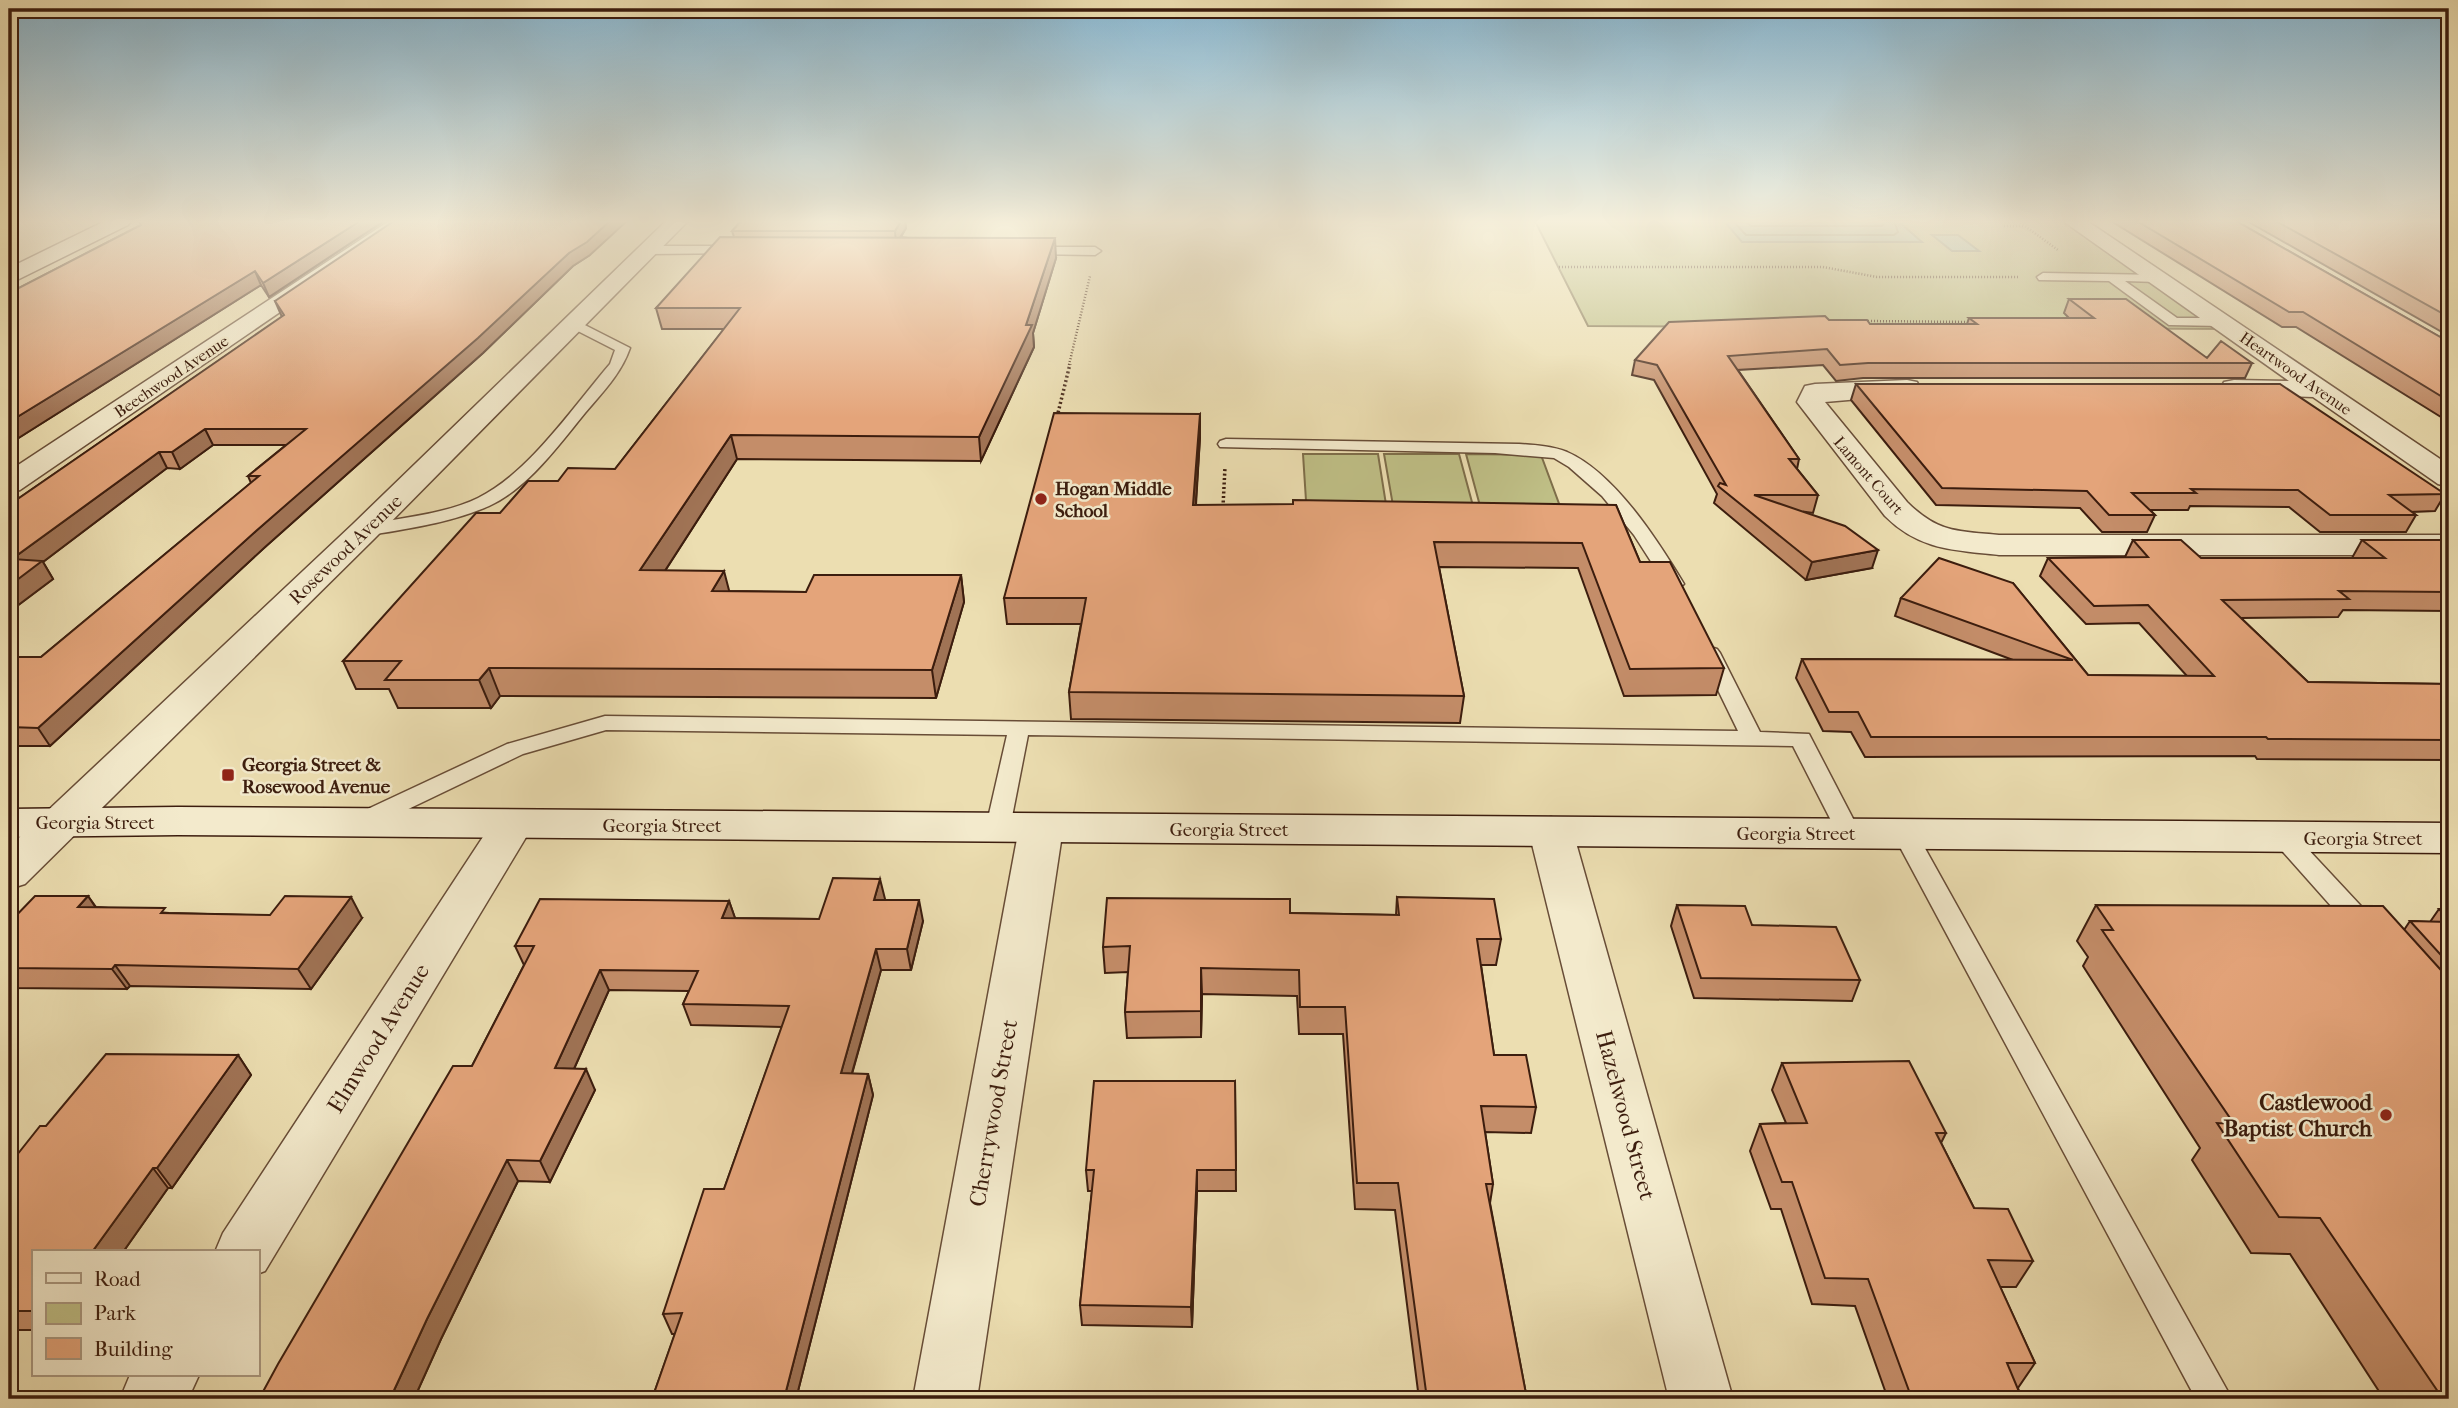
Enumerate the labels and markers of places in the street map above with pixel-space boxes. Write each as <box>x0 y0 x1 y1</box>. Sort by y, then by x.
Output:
place label: Hogan Middle School <box>1055 478 1172 522</box>
marker: Hogan Middle School <box>1033 491 1049 507</box>
place label: Georgia Street & Rosewood Avenue <box>242 754 391 798</box>
marker: Georgia Street & Rosewood Avenue <box>220 767 236 783</box>
place label: Castlewood Baptist Church <box>2224 1089 2373 1142</box>
marker: Castlewood Baptist Church <box>2378 1107 2394 1123</box>

